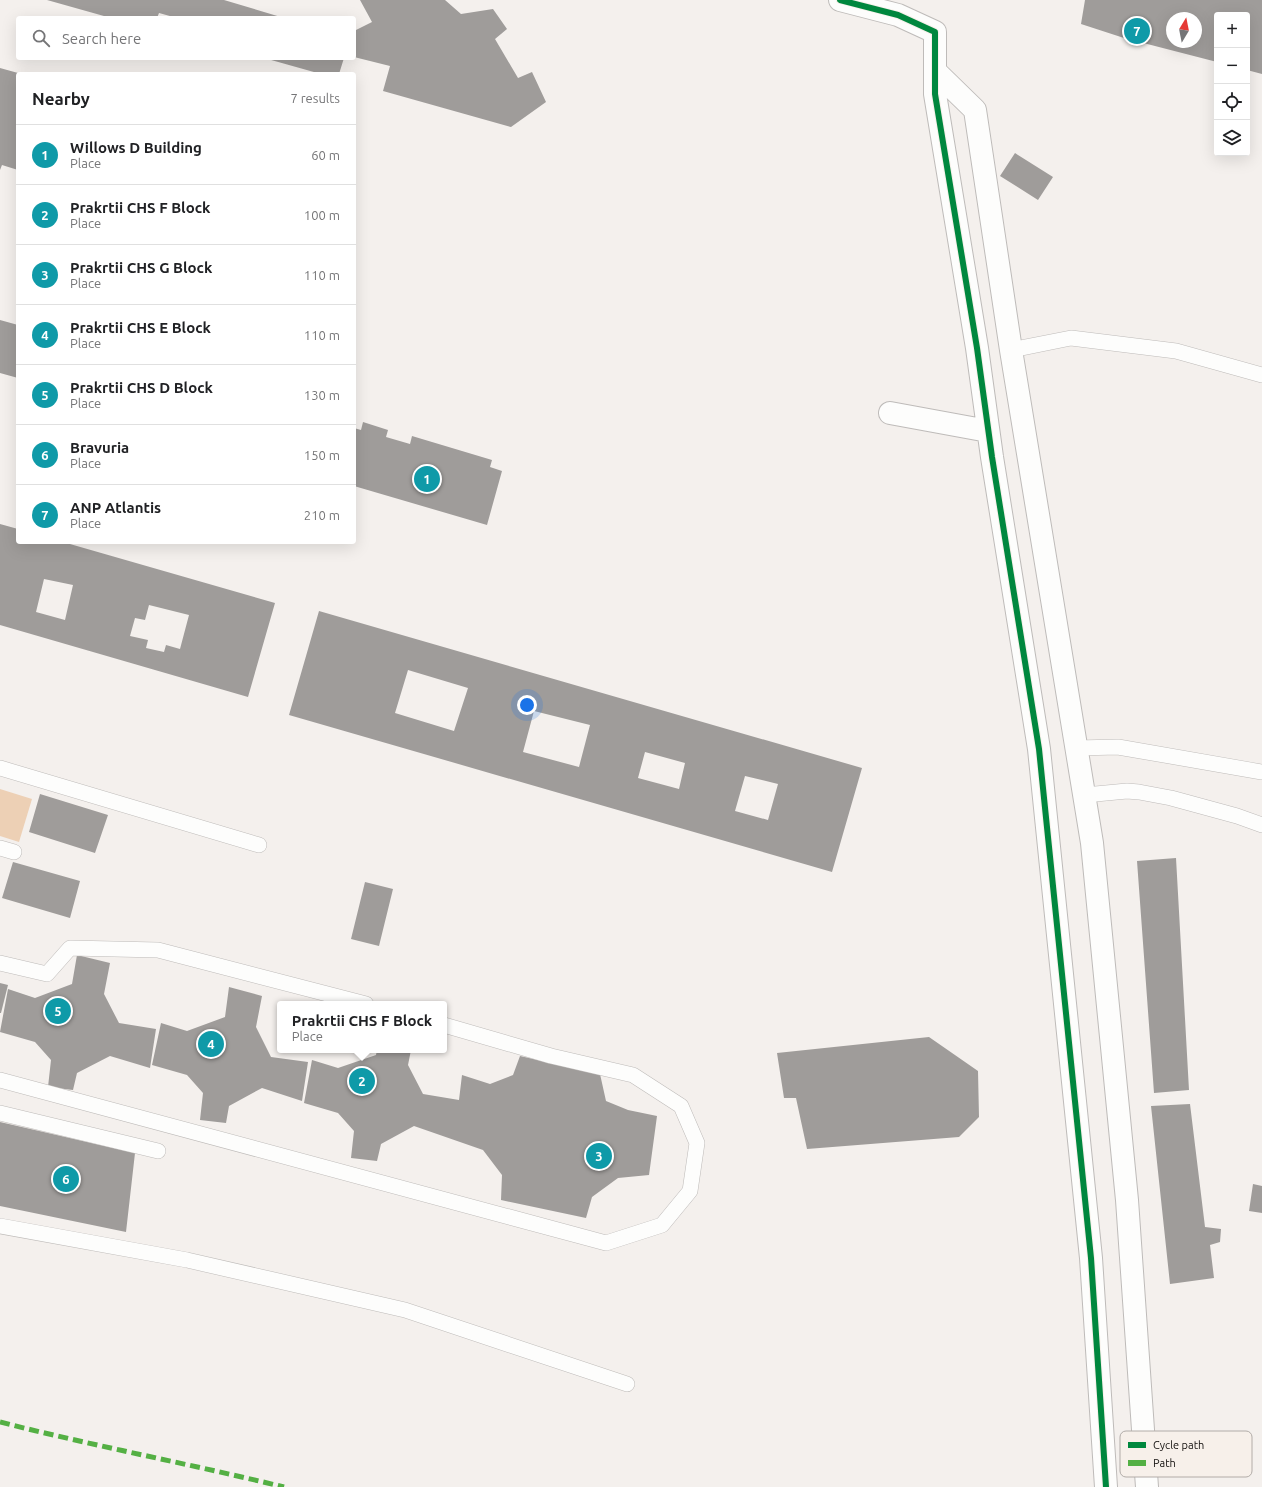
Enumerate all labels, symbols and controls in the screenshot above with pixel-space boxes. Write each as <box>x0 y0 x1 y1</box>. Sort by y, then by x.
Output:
north arrow <box>1166 12 1202 48</box>
map controls <box>1214 12 1250 156</box>
button: + <box>1214 12 1250 48</box>
search box <box>16 16 356 60</box>
pin: 7 <box>1124 16 1150 46</box>
icon: search <box>30 27 52 49</box>
text: Search here <box>62 30 141 47</box>
button: − <box>1214 48 1250 84</box>
button: locate <box>1214 84 1250 120</box>
text: Nearby <box>32 89 90 108</box>
text: 7 results <box>290 91 340 105</box>
button: layers <box>1214 120 1250 156</box>
text: Willows D Building <box>70 139 202 156</box>
text: 1 <box>41 148 49 162</box>
text: 60 m <box>311 148 340 162</box>
text: Place <box>70 156 101 170</box>
text: Prakrtii CHS F Block <box>70 199 210 216</box>
text: 2 <box>41 208 49 222</box>
text: 100 m <box>304 208 340 222</box>
text: Place <box>70 216 101 230</box>
text: Prakrtii CHS G Block <box>70 259 212 276</box>
text: 3 <box>41 268 49 282</box>
text: 110 m <box>304 268 340 282</box>
text: Place <box>70 276 101 290</box>
text: Prakrtii CHS E Block <box>70 319 211 336</box>
text: 4 <box>41 328 49 342</box>
text: 110 m <box>304 328 340 342</box>
text: Place <box>70 336 101 350</box>
text: Prakrtii CHS D Block <box>70 379 213 396</box>
text: 5 <box>41 388 49 402</box>
text: 130 m <box>304 388 340 402</box>
text: Place <box>70 396 101 410</box>
text: Bravuria <box>70 439 129 456</box>
text: 6 <box>41 448 49 462</box>
text: 150 m <box>304 448 340 462</box>
text: Place <box>70 456 101 470</box>
pin: 1 <box>414 464 440 494</box>
text: ANP Atlantis <box>70 499 161 516</box>
text: 7 <box>41 508 49 522</box>
text: 210 m <box>304 508 340 522</box>
text: Place <box>70 516 101 530</box>
your location <box>517 695 537 715</box>
pin: 5 <box>45 996 71 1026</box>
popup <box>277 1001 447 1053</box>
text: Prakrtii CHS F Block <box>292 1012 432 1029</box>
pin: 4 <box>198 1029 224 1059</box>
text: Place <box>292 1029 323 1043</box>
pin: 2 <box>349 1066 375 1096</box>
pin: 3 <box>586 1141 612 1171</box>
pin: 6 <box>53 1164 79 1194</box>
legend <box>1120 1431 1252 1477</box>
text: Cycle path <box>1153 1439 1204 1451</box>
text: Path <box>1153 1457 1176 1469</box>

